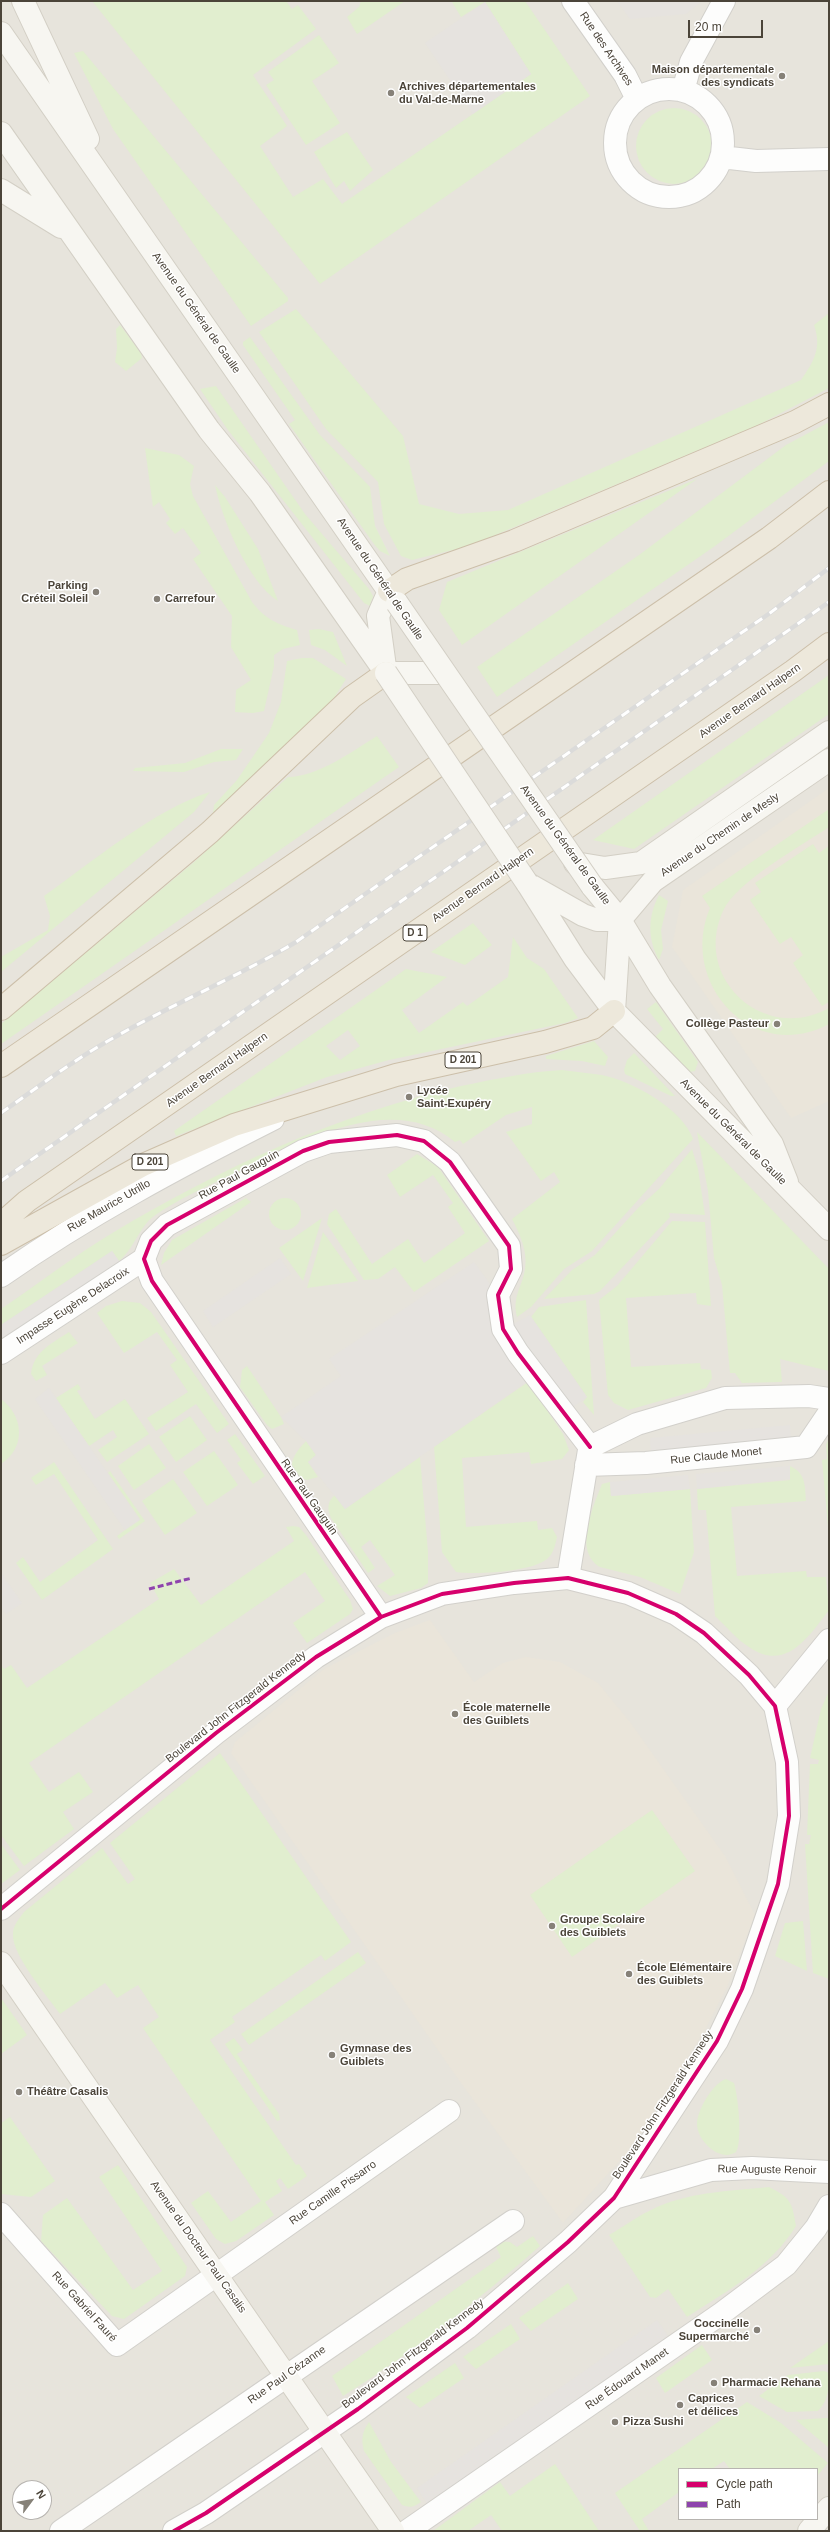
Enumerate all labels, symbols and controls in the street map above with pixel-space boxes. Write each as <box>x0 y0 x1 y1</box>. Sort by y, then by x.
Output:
street label: Rue des Archives <box>576 10 636 88</box>
scale bar <box>690 12 765 38</box>
text: 20 m <box>695 20 722 34</box>
place label: Maison départementale des syndicats <box>652 63 774 89</box>
marker: Maison départementale des syndicats <box>777 71 787 81</box>
place label: Archives départementales du Val-de-Marne <box>399 80 536 106</box>
marker: Archives départementales du Val-de-Marne <box>386 88 396 98</box>
street label: Avenue du Général de Gaulle <box>149 250 243 376</box>
street label: Avenue du Général de Gaulle <box>334 515 426 643</box>
place label: Parking Créteil Soleil <box>21 579 88 605</box>
marker: Parking Créteil Soleil <box>91 587 101 597</box>
place label: Carrefour <box>165 592 215 606</box>
marker: Carrefour <box>152 594 162 604</box>
street label: Avenue Bernard Halpern <box>697 661 803 741</box>
street label: Avenue du Général de Gaulle <box>517 783 613 907</box>
street label: Avenue du Chemin de Mesly <box>658 790 782 880</box>
street label: Avenue Bernard Halpern <box>430 845 536 925</box>
road number: D 1 <box>403 925 427 941</box>
place label: Collège Pasteur <box>686 1017 769 1031</box>
marker: Collège Pasteur <box>772 1019 782 1029</box>
street label: Avenue Bernard Halpern <box>164 1030 270 1110</box>
road number: D 201 <box>445 1052 481 1068</box>
street label: Avenue du Général de Gaulle <box>677 1076 789 1188</box>
place label: Lycée Saint-Exupéry <box>417 1084 491 1110</box>
marker: Lycée Saint-Exupéry <box>404 1092 414 1102</box>
street label: Rue Paul Gauguin <box>196 1147 282 1203</box>
road number: D 201 <box>132 1154 168 1170</box>
street label: Rue Maurice Utrillo <box>65 1177 153 1235</box>
street label: Impasse Eugène Delacroix <box>14 1265 132 1347</box>
street label: Rue Claude Monet <box>670 1445 762 1467</box>
street label: Rue Paul Gauguin <box>278 1456 340 1538</box>
street label: Boulevard John Fitzgerald Kennedy <box>163 1648 309 1766</box>
place label: École maternelle des Guiblets <box>463 1701 550 1727</box>
marker: École maternelle des Guiblets <box>450 1709 460 1719</box>
place label: Groupe Scolaire des Guiblets <box>560 1913 645 1939</box>
marker: Groupe Scolaire des Guiblets <box>547 1921 557 1931</box>
place label: École Elémentaire des Guiblets <box>637 1961 732 1987</box>
marker: École Elémentaire des Guiblets <box>624 1969 634 1979</box>
street label: Boulevard John Fitzgerald Kennedy <box>610 2028 716 2182</box>
place label: Gymnase des Guiblets <box>340 2042 412 2068</box>
marker: Gymnase des Guiblets <box>327 2050 337 2060</box>
place label: Théâtre Casalis <box>27 2085 108 2099</box>
marker: Théâtre Casalis <box>14 2087 24 2097</box>
street label: Rue Camille Pissarro <box>287 2158 379 2228</box>
street label: Rue Auguste Renoir <box>717 2163 817 2177</box>
street label: Avenue du Docteur Paul Casalis <box>147 2178 249 2316</box>
street label: Rue Gabriel Fauré <box>49 2269 119 2345</box>
street label: Boulevard John Fitzgerald Kennedy <box>339 2296 487 2412</box>
place label: Coccinelle Supermarché <box>679 2317 749 2343</box>
marker: Coccinelle Supermarché <box>752 2325 762 2335</box>
street label: Rue Paul Cézanne <box>245 2343 329 2407</box>
street label: Rue Édouard Manet <box>583 2345 671 2413</box>
place label: Pharmacie Rehana <box>722 2376 820 2390</box>
marker: Pharmacie Rehana <box>709 2378 719 2388</box>
place label: Caprices et délices <box>688 2392 738 2418</box>
marker: Caprices et délices <box>675 2400 685 2410</box>
place label: Pizza Sushi <box>623 2415 684 2429</box>
marker: Pizza Sushi <box>610 2417 620 2427</box>
legend <box>678 2468 818 2520</box>
text: Cycle path <box>716 2477 773 2491</box>
north arrow <box>12 2480 52 2520</box>
text: N <box>34 2488 49 2501</box>
text: Path <box>716 2497 741 2511</box>

